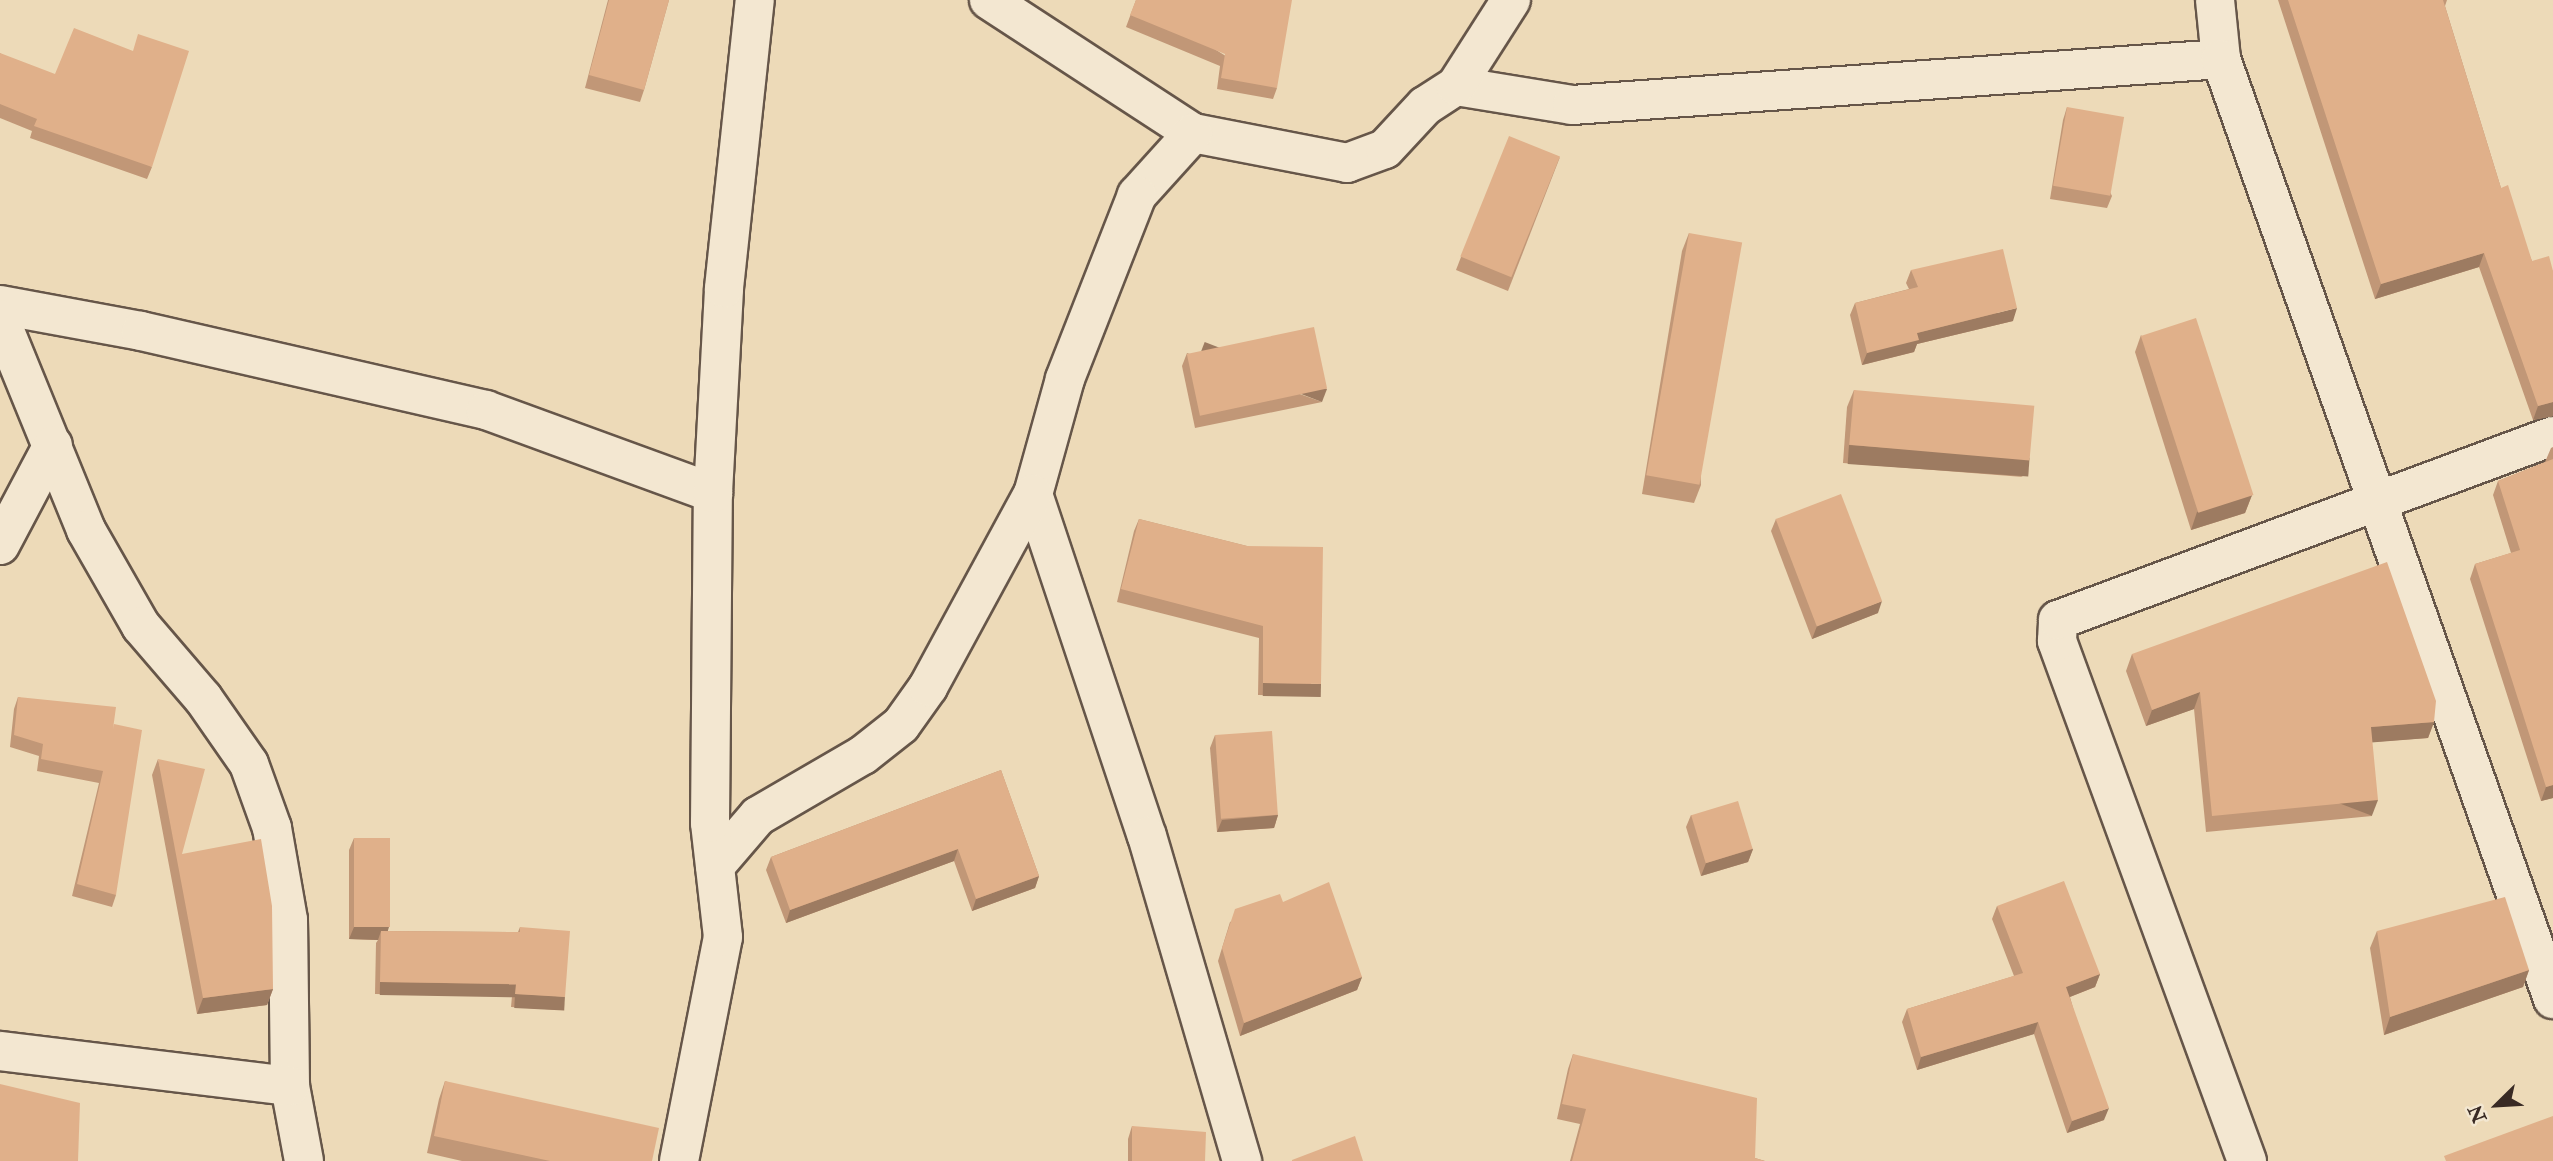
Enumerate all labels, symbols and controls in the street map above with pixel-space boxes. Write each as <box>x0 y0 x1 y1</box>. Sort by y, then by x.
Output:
north arrow <box>2462 1070 2532 1140</box>
text: N <box>2463 1101 2492 1126</box>

